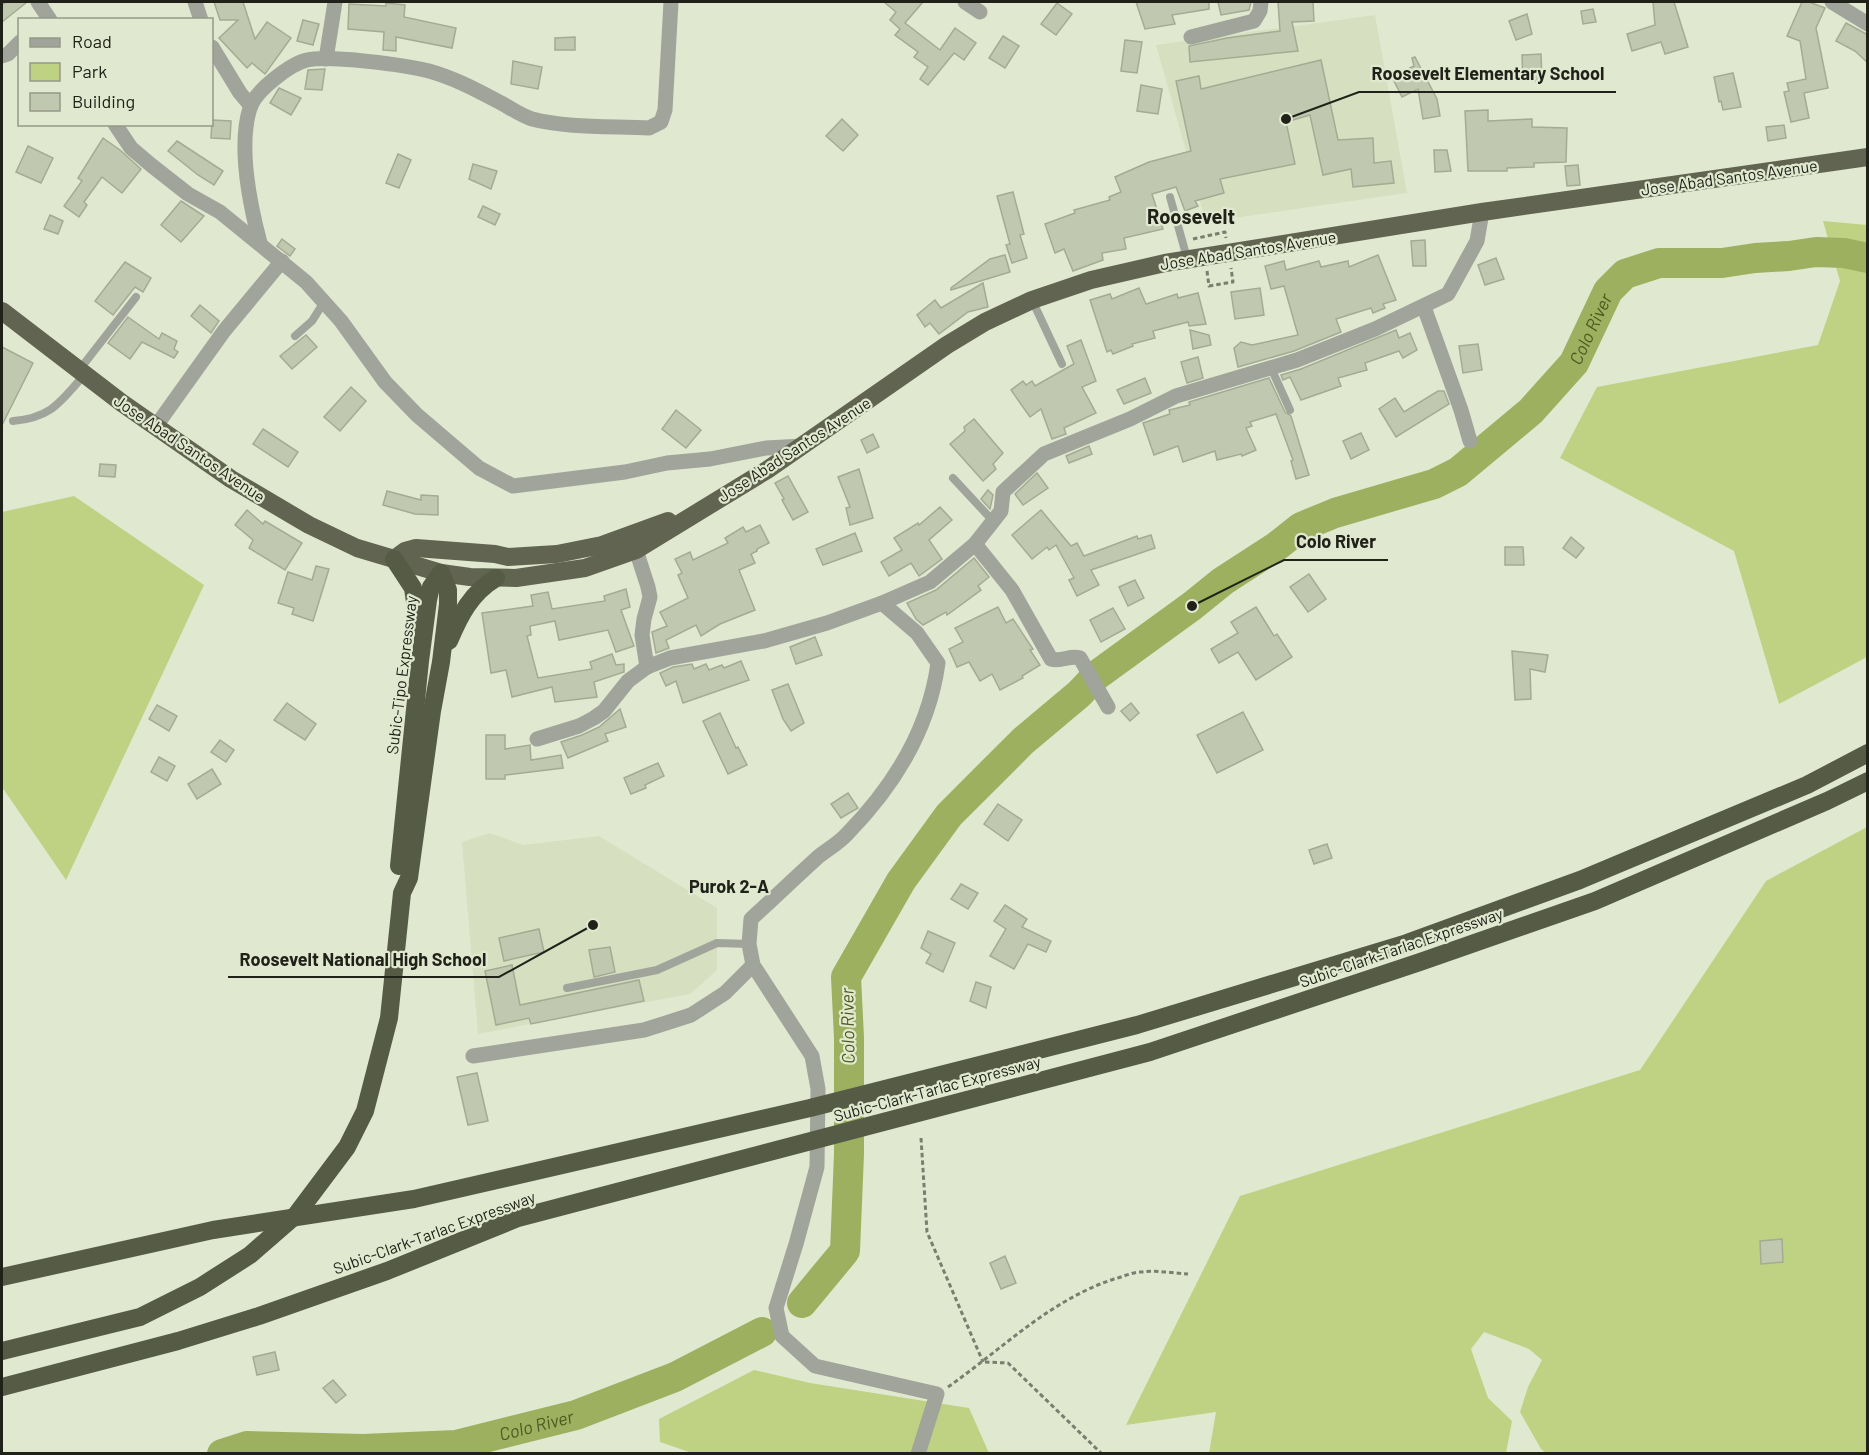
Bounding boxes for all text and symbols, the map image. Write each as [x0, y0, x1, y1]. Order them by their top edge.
legend [18, 18, 213, 126]
text: Road [72, 30, 112, 52]
callout: Roosevelt Elementary School [1359, 56, 1616, 92]
text: Park [72, 60, 107, 82]
text: Roosevelt Elementary School [1372, 62, 1604, 84]
text: Building [72, 90, 135, 112]
street label: Jose Abad Santos Avenue [1639, 155, 1819, 199]
district label: Roosevelt [1147, 204, 1235, 228]
street label: Jose Abad Santos Avenue [1159, 227, 1337, 273]
water label: Colo River [1564, 289, 1617, 368]
street label: Jose Abad Santos Avenue [111, 390, 269, 506]
street label: Jose Abad Santos Avenue [714, 393, 874, 505]
callout: Colo River [1284, 524, 1388, 560]
text: Colo River [1296, 530, 1376, 552]
street label: Subic-Tipo Expressway [382, 594, 420, 755]
district label: Purok 2-A [689, 875, 769, 897]
street label: Subic-Clark-Tarlac Expressway [1297, 903, 1506, 991]
callout: Roosevelt National High School [228, 941, 499, 977]
text: Roosevelt National High School [240, 948, 486, 970]
water label: Colo River [835, 987, 859, 1064]
street label: Subic-Clark-Tarlac Expressway [831, 1051, 1043, 1125]
street label: Subic-Clark-Tarlac Expressway [330, 1186, 538, 1277]
water label: Colo River [497, 1405, 576, 1445]

